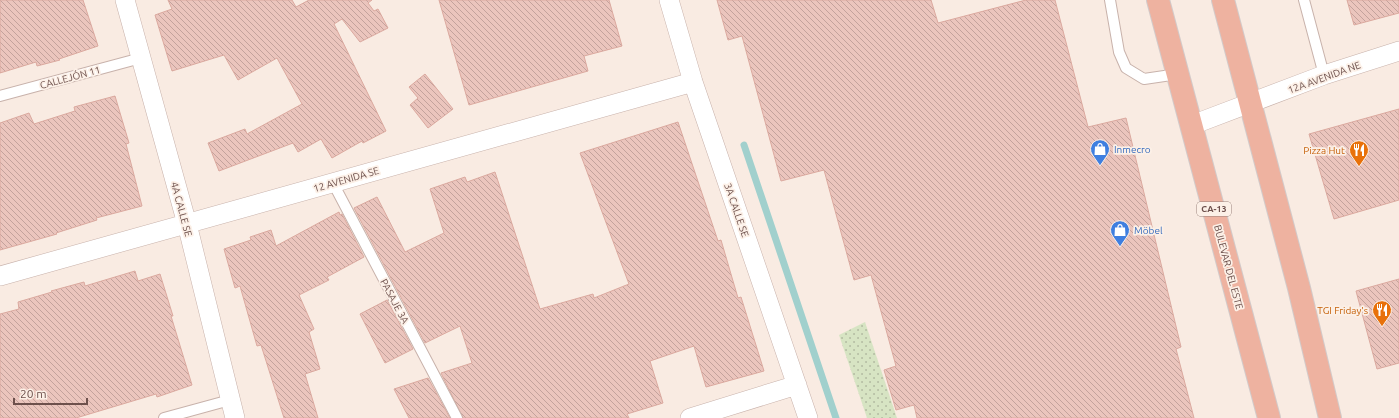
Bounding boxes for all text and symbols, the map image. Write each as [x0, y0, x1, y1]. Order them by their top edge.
street label: 12A AVENIDA NE [1286, 59, 1362, 96]
street label: CALLEJÓN 11 [38, 63, 102, 91]
shop icon: Inmecro [1089, 138, 1111, 166]
restaurant icon: Pizza Hut [1348, 139, 1370, 167]
place label: Inmecro [1114, 144, 1151, 155]
place label: Pizza Hut [1303, 145, 1345, 156]
street label: 12 AVENIDA SE [312, 165, 381, 194]
street label: 4A CALLE SE [169, 181, 194, 238]
street label: 3A CALLE SE [722, 182, 751, 239]
road number: CA-13 [1197, 202, 1231, 216]
shop icon: Möbel [1109, 219, 1131, 247]
street label: BULEVAR DEL ESTE [1212, 224, 1245, 311]
place label: Möbel [1134, 225, 1163, 236]
street label: PASAJE 3A [378, 277, 411, 326]
restaurant icon: TGI Friday's [1371, 299, 1393, 327]
place label: TGI Friday's [1317, 305, 1368, 316]
scale bar [14, 380, 87, 406]
text: 20 m [20, 387, 47, 400]

